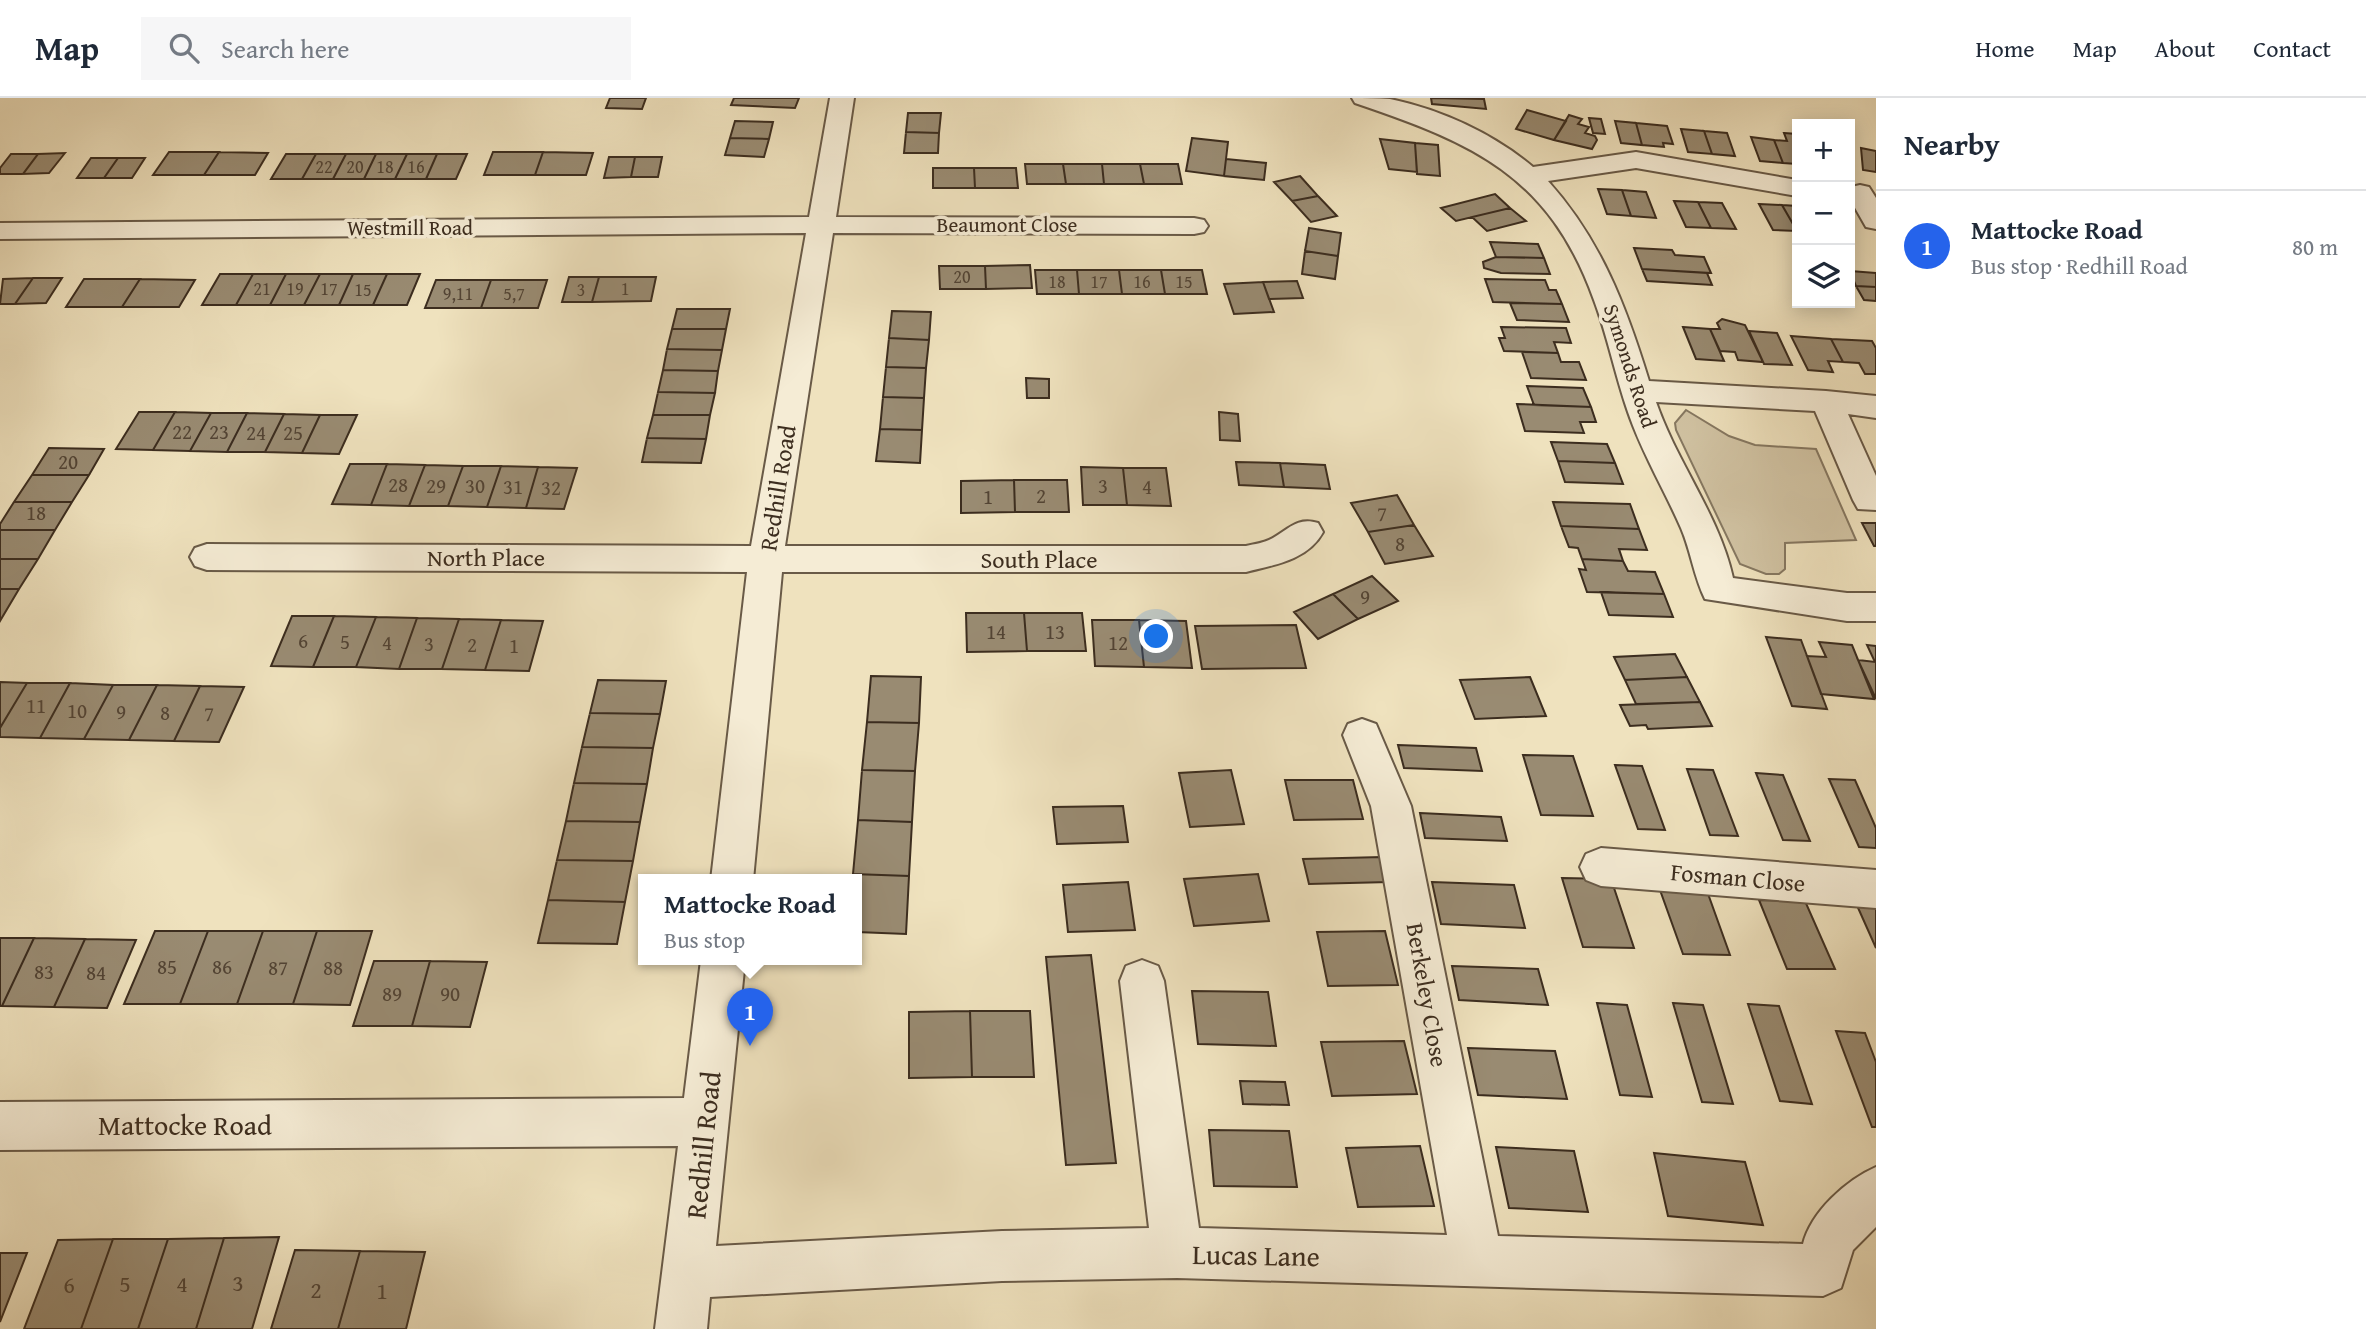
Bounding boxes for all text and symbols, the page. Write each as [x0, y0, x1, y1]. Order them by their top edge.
search box [141, 17, 631, 80]
text: Map [35, 24, 99, 72]
icon: search [165, 29, 203, 67]
text: Search here [221, 29, 349, 68]
text: Home [1976, 31, 2035, 66]
text: Map [2073, 31, 2117, 66]
text: About [2155, 31, 2215, 66]
text: Contact [2253, 31, 2331, 66]
map controls [1792, 119, 1855, 308]
button: + [1792, 119, 1855, 182]
text: Nearby [1904, 122, 2000, 166]
house number: 22 [315, 153, 333, 180]
house number: 20 [346, 153, 364, 180]
house number: 18 [376, 153, 394, 180]
house number: 16 [407, 153, 425, 180]
button: − [1792, 182, 1855, 245]
street label: Beaumont Close [937, 209, 1078, 240]
text: Mattocke Road [1971, 210, 2143, 249]
street label: Westmill Road [347, 212, 474, 243]
text: 1 [1921, 230, 1933, 263]
text: 80 m [2292, 230, 2338, 263]
button: layers [1792, 245, 1855, 308]
text: Bus stop · Redhill Road [1971, 249, 2188, 282]
house number: 20 [953, 263, 971, 290]
house number: 18 [1048, 268, 1066, 295]
house number: 17 [1090, 268, 1108, 295]
house number: 16 [1133, 268, 1151, 295]
house number: 15 [1175, 268, 1193, 295]
house number: 21 [253, 275, 271, 302]
house number: 19 [286, 275, 304, 302]
house number: 17 [320, 275, 338, 302]
house number: 1 [621, 275, 629, 302]
house number: 15 [354, 276, 372, 303]
house number: 3 [577, 276, 585, 303]
house number: 9,11 [443, 280, 473, 307]
house number: 5,7 [503, 280, 525, 307]
street label: Symonds Road [1596, 300, 1665, 432]
house number: 22 [172, 416, 192, 447]
house number: 23 [209, 416, 229, 447]
house number: 24 [246, 417, 266, 448]
house number: 25 [283, 417, 303, 448]
street label: Redhill Road [750, 422, 805, 553]
house number: 20 [58, 446, 78, 477]
house number: 28 [388, 469, 408, 500]
house number: 29 [426, 470, 446, 501]
house number: 30 [465, 470, 485, 501]
house number: 3 [1098, 470, 1108, 501]
house number: 31 [503, 471, 523, 502]
house number: 4 [1142, 471, 1152, 502]
house number: 32 [541, 472, 561, 503]
house number: 2 [1036, 480, 1046, 511]
house number: 1 [983, 481, 993, 512]
house number: 18 [26, 497, 46, 528]
house number: 7 [1377, 498, 1387, 529]
house number: 8 [1395, 528, 1405, 559]
street label: North Place [427, 540, 545, 575]
street label: South Place [980, 542, 1098, 577]
house number: 9 [1360, 581, 1370, 612]
house number: 14 [986, 616, 1006, 647]
house number: 13 [1045, 616, 1065, 647]
your location [1139, 619, 1173, 653]
house number: 6 [298, 625, 308, 656]
house number: 5 [340, 626, 350, 657]
house number: 4 [382, 627, 392, 658]
house number: 12 [1108, 627, 1128, 658]
house number: 3 [424, 628, 434, 659]
house number: 2 [467, 629, 477, 660]
house number: 1 [509, 630, 519, 661]
house number: 11 [26, 690, 46, 721]
house number: 10 [67, 695, 87, 726]
house number: 9 [116, 696, 126, 727]
house number: 8 [160, 697, 170, 728]
house number: 7 [204, 698, 214, 729]
street label: Fosman Close [1669, 854, 1807, 901]
popup [638, 874, 862, 965]
text: Mattocke Road [664, 884, 836, 923]
street label: Berkeley Close [1398, 920, 1457, 1070]
text: Bus stop [664, 923, 745, 956]
house number: 85 [157, 951, 177, 982]
house number: 86 [212, 951, 232, 982]
house number: 87 [268, 952, 288, 983]
house number: 88 [323, 952, 343, 983]
house number: 83 [34, 956, 54, 987]
house number: 84 [86, 957, 106, 988]
house number: 89 [382, 978, 402, 1009]
house number: 90 [440, 978, 460, 1009]
pin: 1 [727, 988, 773, 1046]
street label: Redhill Road [674, 1069, 731, 1221]
street label: Mattocke Road [98, 1104, 272, 1145]
street label: Lucas Lane [1192, 1233, 1320, 1276]
house number: 3 [232, 1265, 244, 1300]
house number: 5 [119, 1266, 131, 1301]
house number: 4 [176, 1266, 188, 1301]
house number: 6 [63, 1267, 75, 1302]
house number: 2 [310, 1272, 322, 1307]
house number: 1 [376, 1273, 388, 1308]

